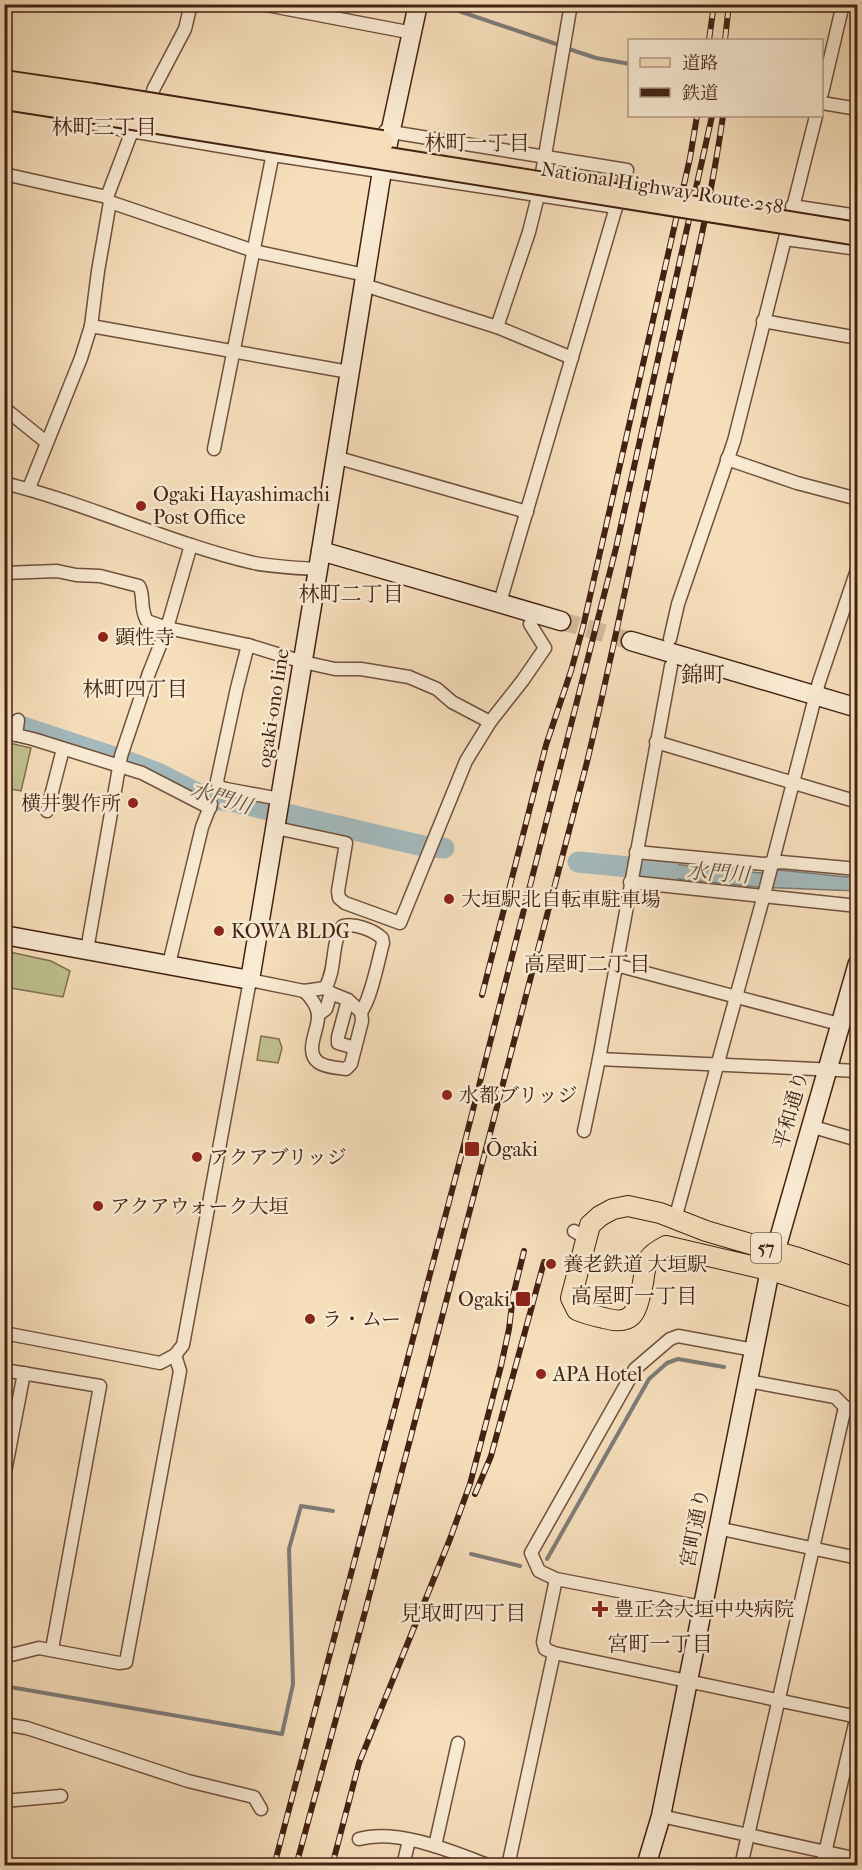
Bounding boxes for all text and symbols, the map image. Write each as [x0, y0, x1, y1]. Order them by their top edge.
legend [628, 39, 823, 117]
text: 道路 [682, 53, 718, 74]
text: 鉄道 [682, 83, 718, 104]
district label: 林町三丁目 [52, 115, 157, 139]
district label: 林町一丁目 [425, 131, 530, 155]
street label: National Highway Route 258 [539, 157, 785, 219]
place label: Ogaki Hayashimachi Post Office [153, 483, 330, 529]
marker: Ogaki Hayashimachi Post Office [134, 499, 148, 513]
district label: 林町二丁目 [299, 582, 404, 606]
place label: 顕性寺 [115, 626, 175, 649]
marker: 顕性寺 [96, 630, 110, 644]
street label: ogaki-ono line [252, 647, 294, 769]
district label: 錦町 [681, 662, 725, 688]
district label: 林町四丁目 [83, 677, 188, 701]
water label: 水門川 [187, 777, 257, 819]
place label: 横井製作所 [21, 792, 121, 815]
marker: 横井製作所 [126, 796, 140, 810]
water label: 水門川 [686, 859, 752, 887]
place label: 大垣駅北自転車駐車場 [461, 888, 661, 911]
marker: 大垣駅北自転車駐車場 [442, 892, 456, 906]
place label: KOWA BLDG [231, 920, 350, 943]
marker: KOWA BLDG [212, 924, 226, 938]
district label: 高屋町二丁目 [524, 952, 650, 976]
street label: 平和通り [769, 1068, 813, 1152]
place label: 水都ブリッジ [459, 1084, 577, 1107]
marker: 水都ブリッジ [440, 1088, 454, 1102]
place label: Ōgaki [486, 1138, 538, 1161]
marker: Ōgaki [463, 1140, 481, 1158]
place label: アクアブリッジ [209, 1146, 347, 1169]
marker: アクアブリッジ [190, 1150, 204, 1164]
place label: アクアウォーク大垣 [110, 1195, 289, 1218]
marker: アクアウォーク大垣 [91, 1199, 105, 1213]
road number: 57 [751, 1233, 781, 1263]
place label: 養老鉄道 大垣駅 [563, 1253, 707, 1276]
marker: 養老鉄道 大垣駅 [544, 1257, 558, 1271]
district label: 高屋町一丁目 [571, 1284, 697, 1308]
place label: Ogaki [458, 1288, 510, 1311]
marker: Ogaki [514, 1290, 532, 1308]
place label: ラ・ムー [322, 1308, 401, 1331]
marker: ラ・ムー [303, 1312, 317, 1326]
place label: APA Hotel [552, 1363, 643, 1386]
marker: APA Hotel [534, 1367, 548, 1381]
street label: 宮町通り [676, 1487, 714, 1569]
place label: 豊正会大垣中央病院 [614, 1598, 794, 1621]
marker: 豊正会大垣中央病院 [591, 1600, 609, 1618]
district label: 見取町四丁目 [400, 1601, 526, 1625]
district label: 宮町一丁目 [608, 1632, 713, 1656]

